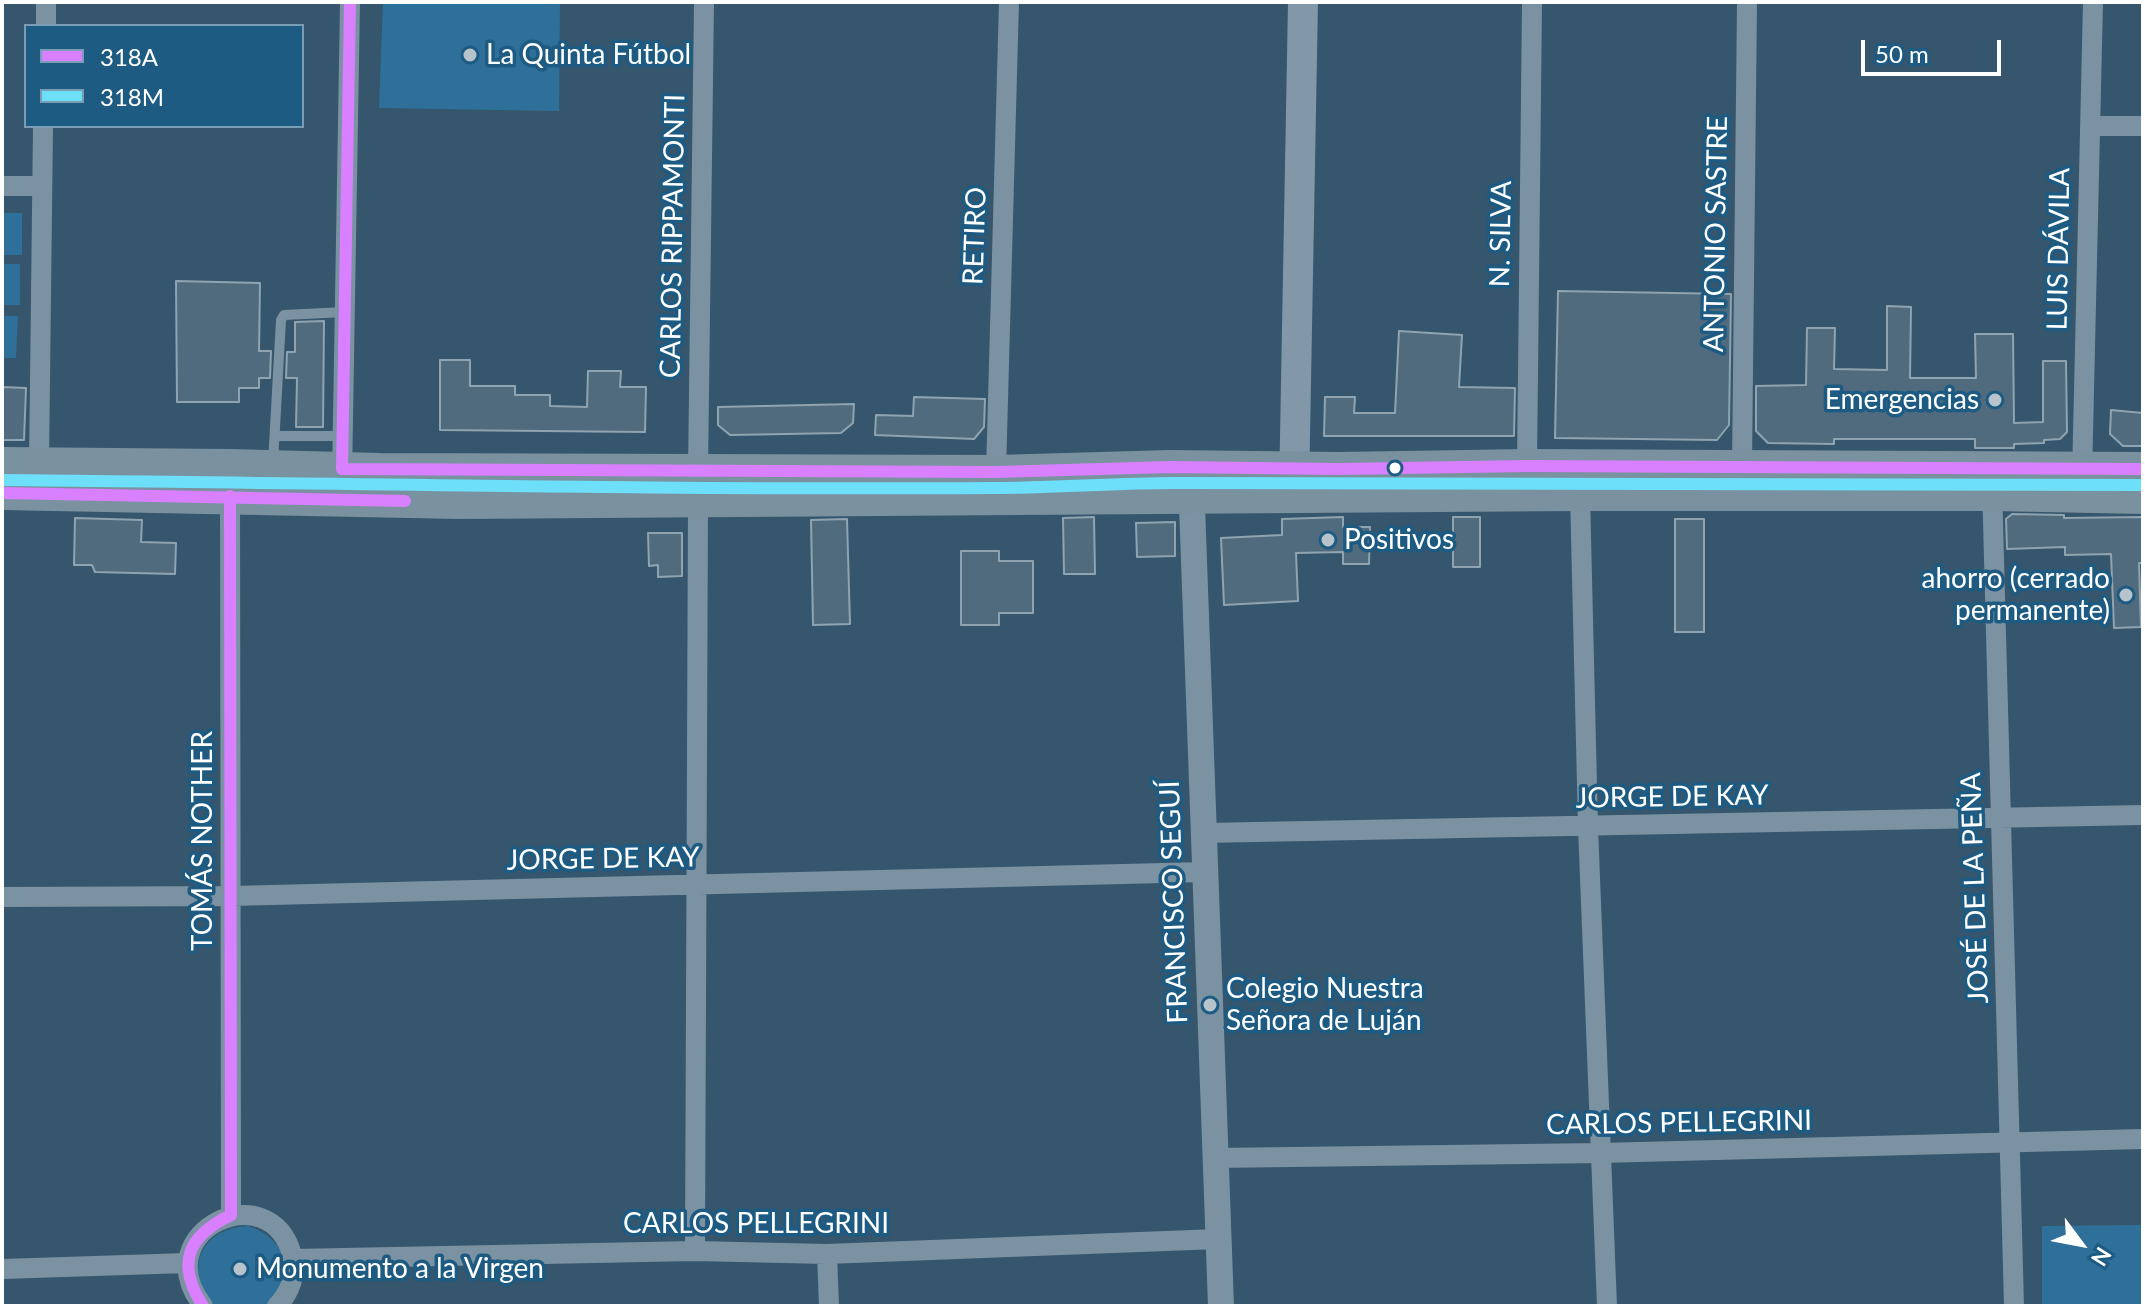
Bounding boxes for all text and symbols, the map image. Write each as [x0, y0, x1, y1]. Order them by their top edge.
legend [24, 24, 304, 128]
scale bar [1865, 24, 2005, 74]
place label: La Quinta Fútbol [486, 38, 691, 72]
text: 50 m [1875, 39, 1929, 68]
text: 318A [100, 42, 158, 71]
marker: La Quinta Fútbol [461, 46, 479, 64]
text: 318M [100, 82, 164, 111]
street label: CARLOS RIPPAMONTI [654, 94, 692, 378]
street label: ANTONIO SASTRE [1697, 116, 1735, 352]
street label: LUIS DÁVILA [2041, 167, 2077, 331]
street label: N. SILVA [1483, 180, 1519, 288]
street label: RETIRO [957, 187, 993, 285]
place label: Emergencias [1825, 383, 1979, 417]
marker: Emergencias [1986, 391, 2004, 409]
unlabelled marker [1387, 460, 1403, 476]
place label: Positivos [1344, 523, 1454, 557]
marker: Positivos [1319, 531, 1337, 549]
place label: ahorro (cerrado permanente) [1922, 562, 2110, 628]
marker: ahorro (cerrado permanente) [2117, 586, 2135, 604]
street label: TOMÁS NOTHER [186, 731, 220, 951]
street label: JOSÉ DE LA PEÑA [1954, 772, 1996, 1004]
street label: JORGE DE KAY [1575, 779, 1769, 815]
street label: FRANCISCO SEGUÍ [1153, 780, 1195, 1024]
street label: JORGE DE KAY [506, 841, 700, 877]
place label: Colegio Nuestra Señora de Luján [1226, 972, 1424, 1038]
marker: Colegio Nuestra Señora de Luján [1201, 996, 1219, 1014]
street label: CARLOS PELLEGRINI [1546, 1104, 1812, 1142]
north arrow [2041, 1204, 2121, 1284]
street label: CARLOS PELLEGRINI [623, 1207, 889, 1241]
text: N [2086, 1243, 2118, 1271]
place label: Monumento a la Virgen [256, 1252, 544, 1286]
marker: Monumento a la Virgen [231, 1260, 249, 1278]

